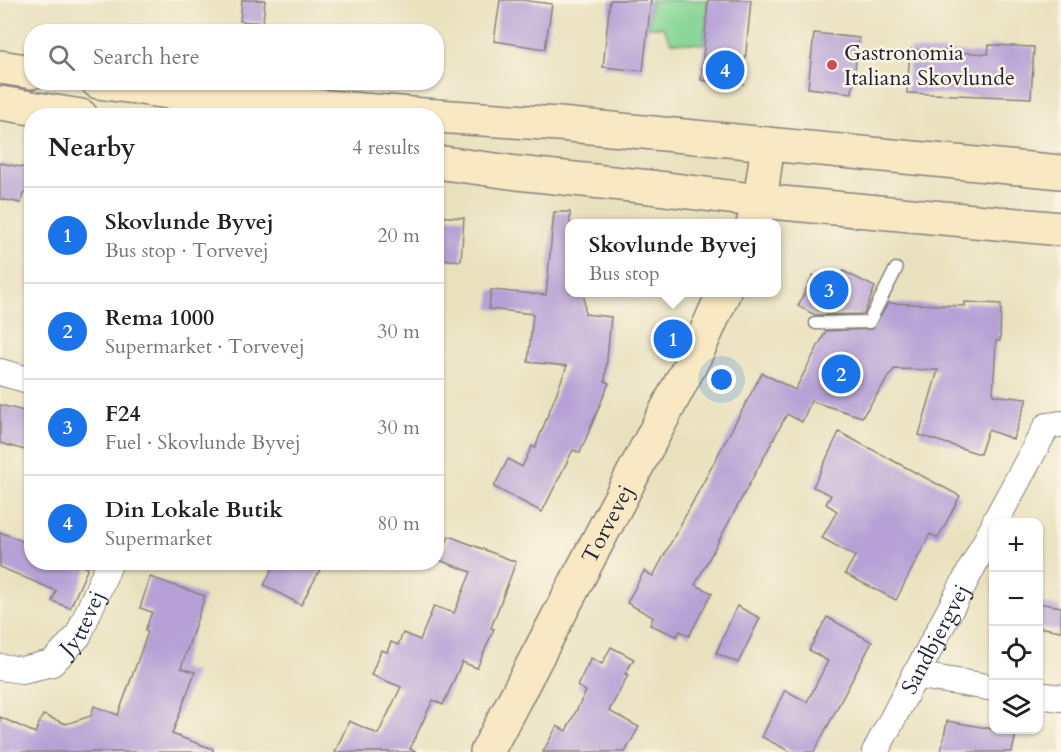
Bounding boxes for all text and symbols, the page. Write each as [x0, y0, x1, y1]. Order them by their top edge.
search box [24, 24, 444, 90]
place label: Gastronomia Italiana Skovlunde [844, 38, 1015, 93]
icon: search [45, 41, 78, 74]
text: Search here [93, 42, 200, 72]
pin: 4 [706, 48, 744, 92]
marker: Gastronomia Italiana Skovlunde [825, 58, 839, 72]
text: Nearby [48, 130, 136, 165]
text: 4 results [352, 134, 420, 161]
text: Skovlunde Byvej [105, 207, 274, 237]
popup [565, 219, 781, 297]
text: 1 [62, 222, 73, 249]
text: 20 m [377, 222, 420, 249]
text: Skovlunde Byvej [589, 230, 757, 260]
text: Bus stop · Torvevej [105, 237, 269, 264]
text: Bus stop [589, 260, 660, 287]
pin: 3 [810, 268, 848, 312]
text: Rema 1000 [105, 303, 214, 333]
pin: 1 [654, 316, 692, 362]
text: 2 [62, 318, 73, 345]
text: 30 m [377, 318, 420, 345]
text: Supermarket · Torvevej [105, 333, 305, 360]
pin: 2 [822, 352, 860, 397]
your location [707, 365, 736, 394]
text: F24 [105, 399, 141, 429]
text: 3 [62, 414, 73, 441]
text: 30 m [377, 414, 420, 441]
text: Fuel · Skovlunde Byvej [105, 429, 301, 456]
street label: Torvevej [575, 480, 641, 568]
text: Din Lokale Butik [105, 495, 283, 525]
text: 4 [62, 510, 73, 537]
text: 80 m [377, 510, 420, 537]
map controls [989, 518, 1043, 734]
button: + [989, 518, 1043, 572]
text: Supermarket [105, 525, 212, 552]
button: − [989, 572, 1043, 626]
street label: Sandbjergvej [894, 579, 977, 700]
street label: Jyttevej [51, 586, 112, 665]
button: locate [989, 626, 1043, 680]
button: layers [989, 680, 1043, 734]

